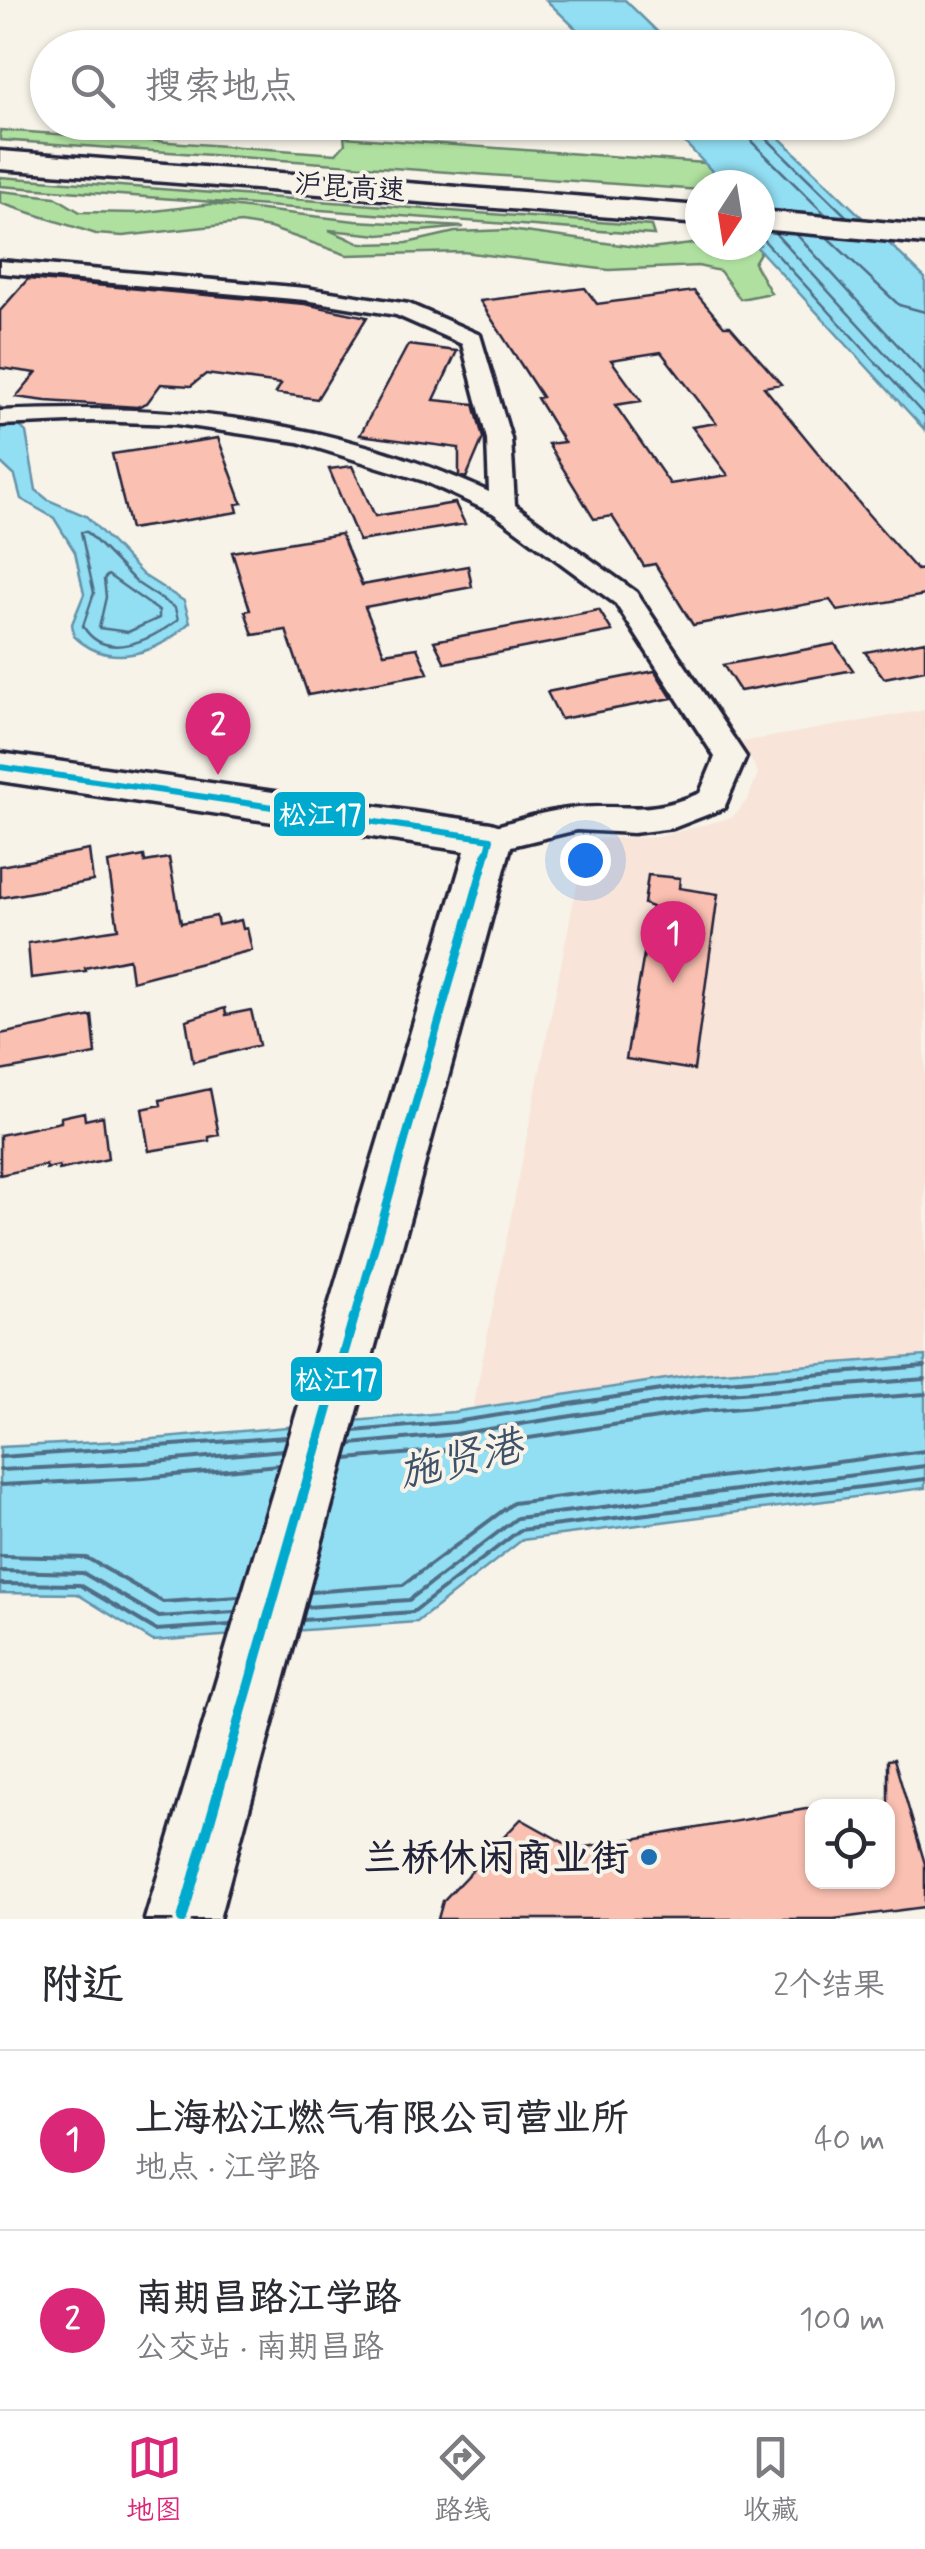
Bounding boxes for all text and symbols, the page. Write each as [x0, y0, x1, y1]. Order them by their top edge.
search box [30, 30, 895, 140]
icon: search [65, 58, 120, 113]
text: 搜索地点 [145, 63, 297, 112]
street label: 沪昆高速 [293, 166, 407, 211]
north arrow [685, 170, 775, 260]
pin: 2 [186, 692, 250, 775]
line badge: 松江17 [272, 790, 367, 838]
text: 松江17 [279, 798, 361, 835]
your location [560, 835, 611, 886]
pin: 1 [640, 900, 706, 983]
line badge: 松江17 [289, 1355, 384, 1403]
text: 松江17 [295, 1363, 377, 1400]
water label: 施贤港 [393, 1419, 533, 1503]
map controls [805, 1799, 895, 1889]
button: locate [805, 1799, 895, 1889]
place label: 兰桥休闲商业街 [363, 1835, 629, 1884]
marker: 兰桥休闲商业街 [638, 1846, 660, 1868]
text: 附近 [40, 1959, 124, 2014]
text: 2个结果 [773, 1965, 885, 2007]
text: 上海松江燃气有限公司营业所 [135, 2095, 629, 2144]
text: 1 [65, 2119, 80, 2161]
text: 40 m [814, 2119, 885, 2161]
text: 地点 · 江学路 [135, 2147, 320, 2189]
text: 南期昌路江学路 [135, 2275, 401, 2324]
text: 2 [65, 2299, 80, 2341]
text: 100 m [799, 2299, 885, 2341]
text: 公交站 · 南期昌路 [135, 2327, 384, 2369]
tab: 地图 [126, 2430, 182, 2530]
tab: 路线 [434, 2430, 491, 2530]
tab: 收藏 [743, 2430, 799, 2530]

